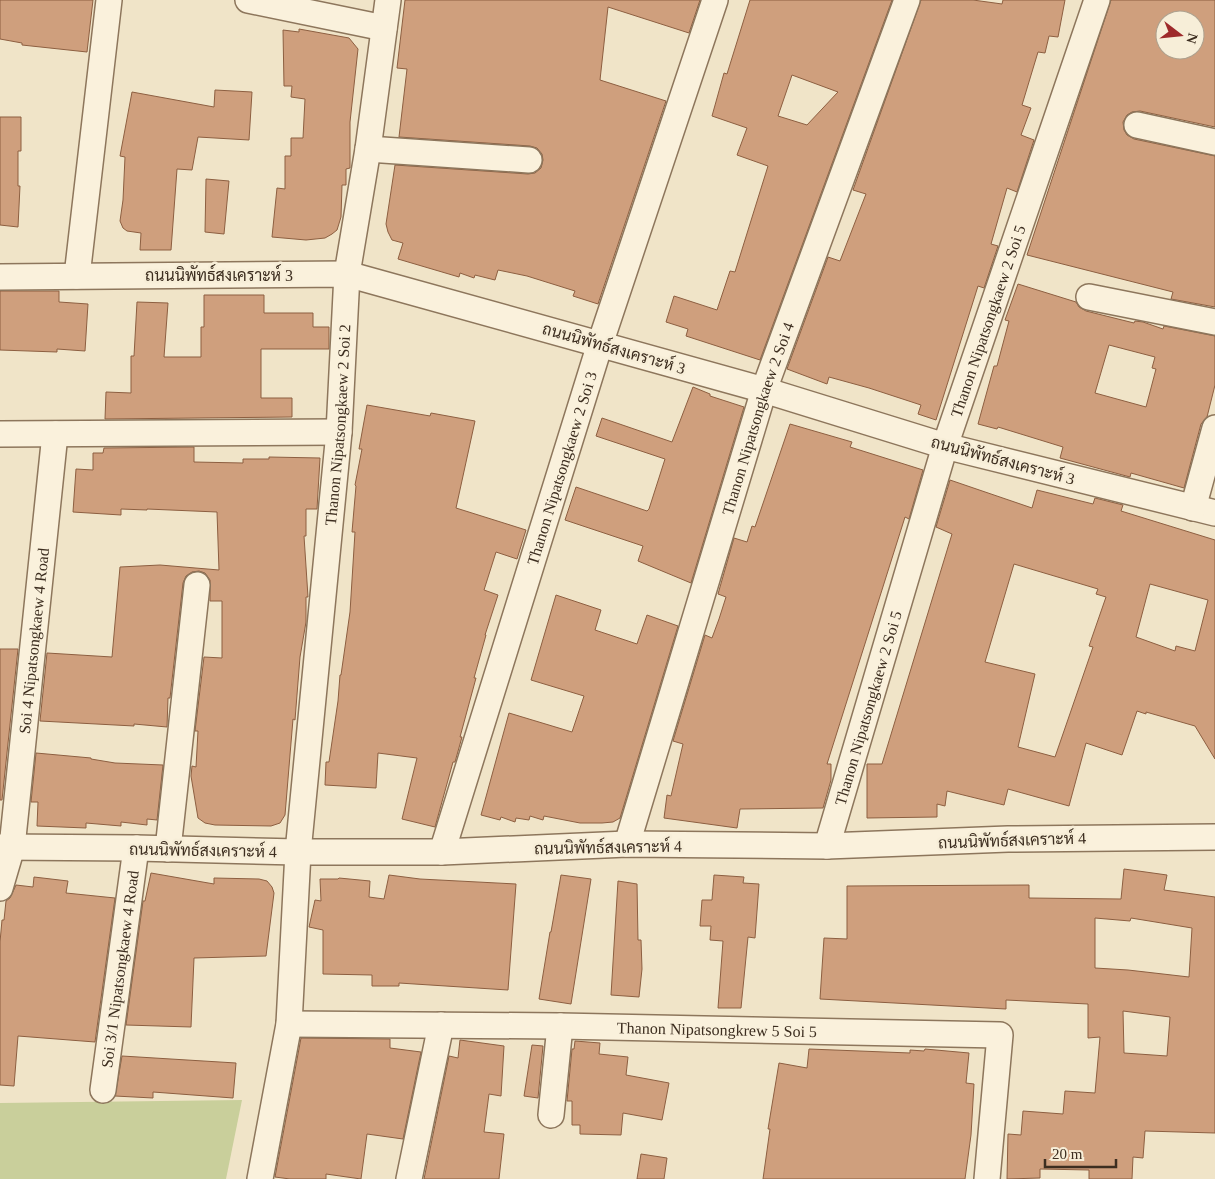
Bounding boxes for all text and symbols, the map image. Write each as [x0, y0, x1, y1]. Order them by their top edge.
north arrow [1155, 10, 1205, 60]
text: N [1183, 32, 1201, 45]
street label: Thanon Nipatsongkaew 2 Soi 5 [947, 223, 1029, 420]
street label: ถนนนิพัทธ์สงเคราะห์ 3 [145, 263, 293, 284]
street label: ถนนนิพัทธ์สงเคราะห์ 3 [540, 316, 688, 377]
street label: Thanon Nipatsongkaew 2 Soi 4 [719, 320, 797, 517]
street label: Thanon Nipatsongkaew 2 Soi 2 [322, 324, 353, 526]
street label: Thanon Nipatsongkaew 2 Soi 3 [524, 369, 600, 567]
street label: ถนนนิพัทธ์สงเคราะห์ 3 [929, 429, 1078, 488]
street label: Soi 4 Nipatsongkaew 4 Road [16, 547, 52, 735]
street label: Thanon Nipatsongkaew 2 Soi 5 [832, 609, 905, 807]
street label: ถนนนิพัทธ์สงเคราะห์ 4 [938, 825, 1086, 852]
street label: ถนนนิพัทธ์สงเคราะห์ 4 [534, 834, 682, 857]
street label: ถนนนิพัทธ์สงเคราะห์ 4 [129, 837, 277, 860]
street label: Soi 3/1 Nipatsongkaew 4 Road [98, 869, 142, 1069]
street label: Thanon Nipatsongkrew 5 Soi 5 [617, 1019, 817, 1040]
scale bar [1045, 1136, 1116, 1168]
text: 20 m [1052, 1146, 1083, 1162]

